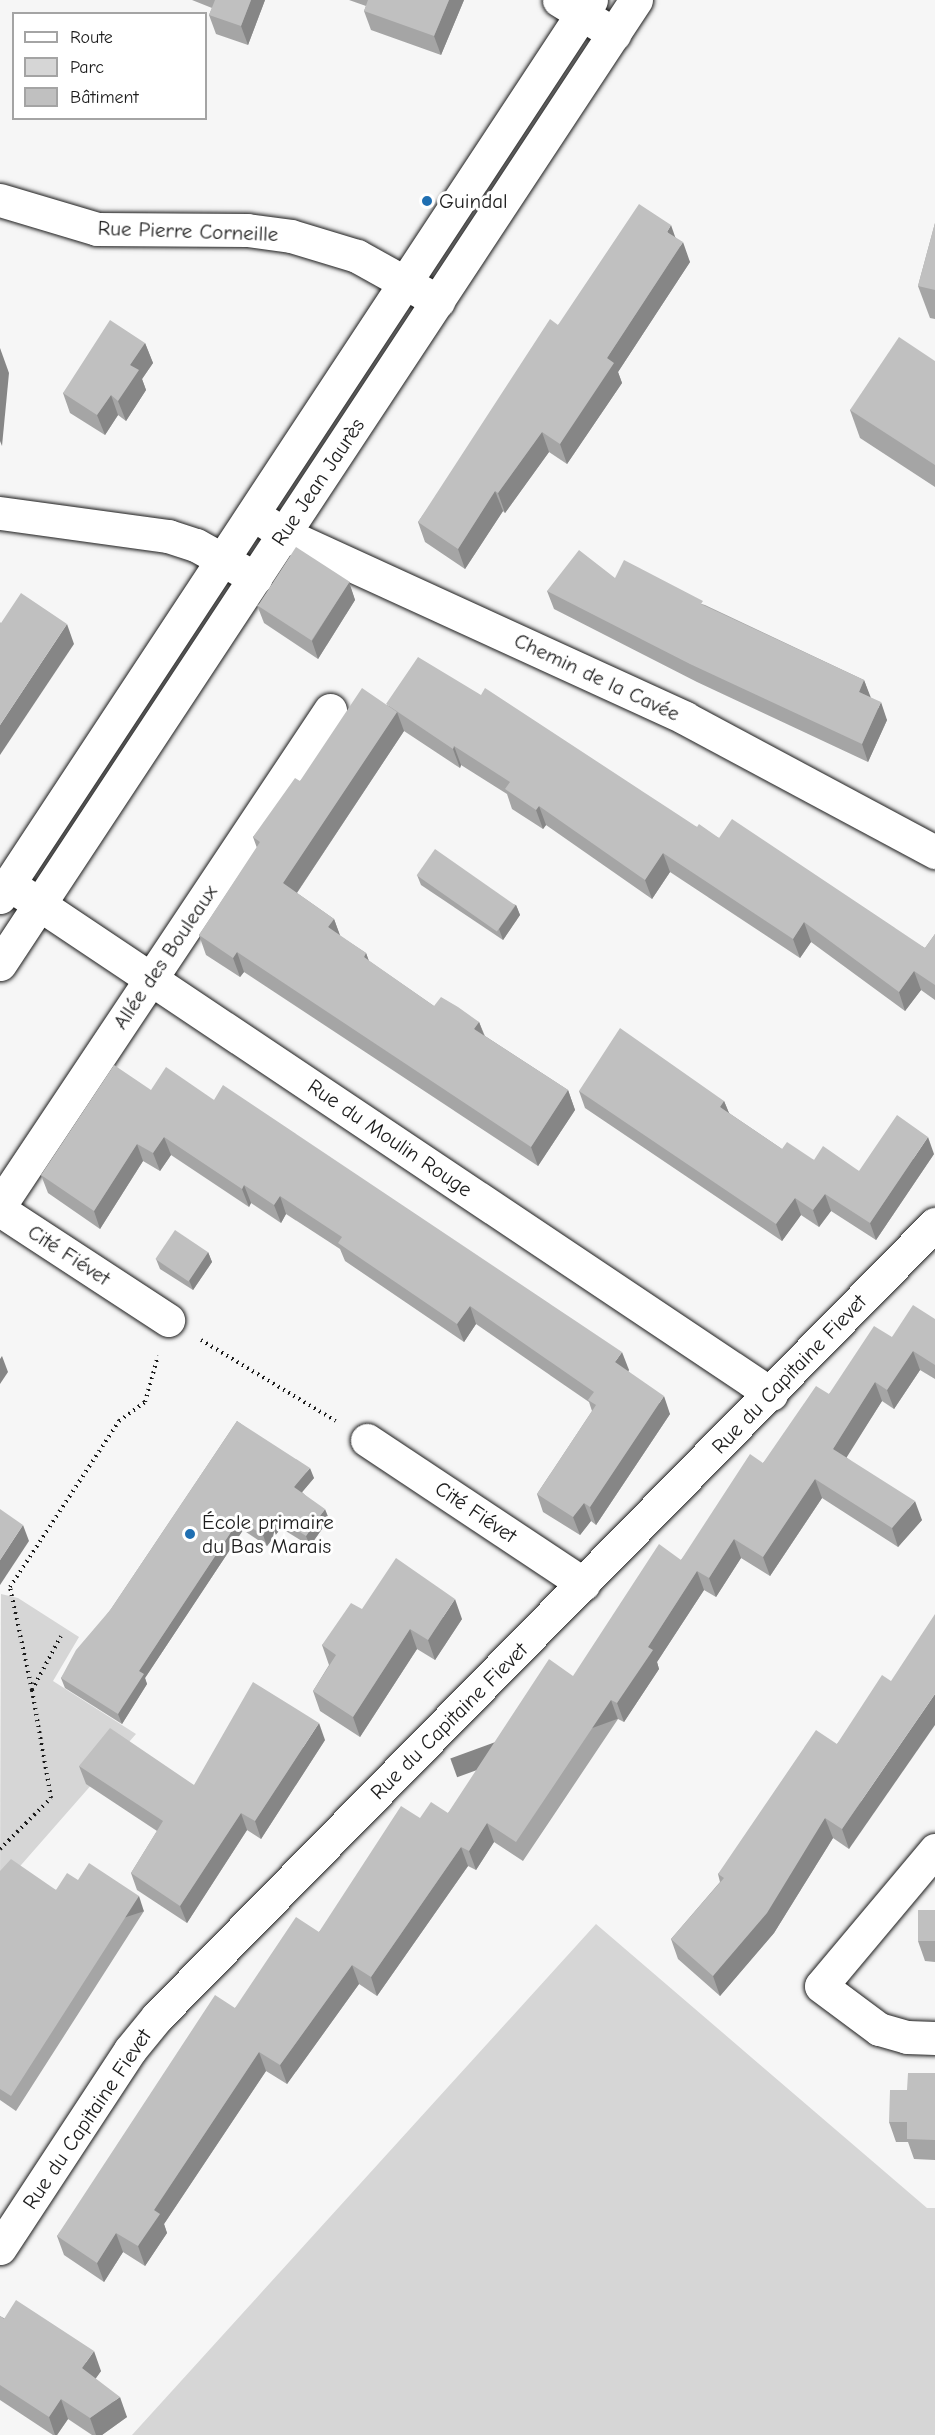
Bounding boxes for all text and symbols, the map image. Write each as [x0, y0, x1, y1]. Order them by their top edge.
legend [12, 12, 207, 120]
text: Route [70, 27, 113, 48]
text: Parc [70, 57, 104, 78]
text: Bâtiment [70, 87, 139, 108]
place label: Guindal [439, 188, 508, 214]
marker: Guindal [420, 194, 434, 208]
street label: Rue Pierre Corneille [97, 215, 279, 247]
street label: Rue Jean Jaurès [266, 413, 370, 551]
street label: Chemin de la Cavée [510, 628, 684, 726]
street label: Allée des Bouleaux [107, 880, 223, 1034]
street label: Rue du Moulin Rouge [303, 1074, 477, 1202]
street label: Cité Fiévet [23, 1219, 115, 1291]
street label: Rue du Capitaine Fievet [706, 1289, 872, 1459]
street label: Cité Fiévet [430, 1476, 522, 1548]
place label: École primaire du Bas Marais [202, 1509, 334, 1559]
marker: École primaire du Bas Marais [183, 1527, 197, 1541]
street label: Rue du Capitaine Fievet [365, 1637, 533, 1805]
street label: Rue du Capitaine Fievet [17, 2024, 157, 2214]

